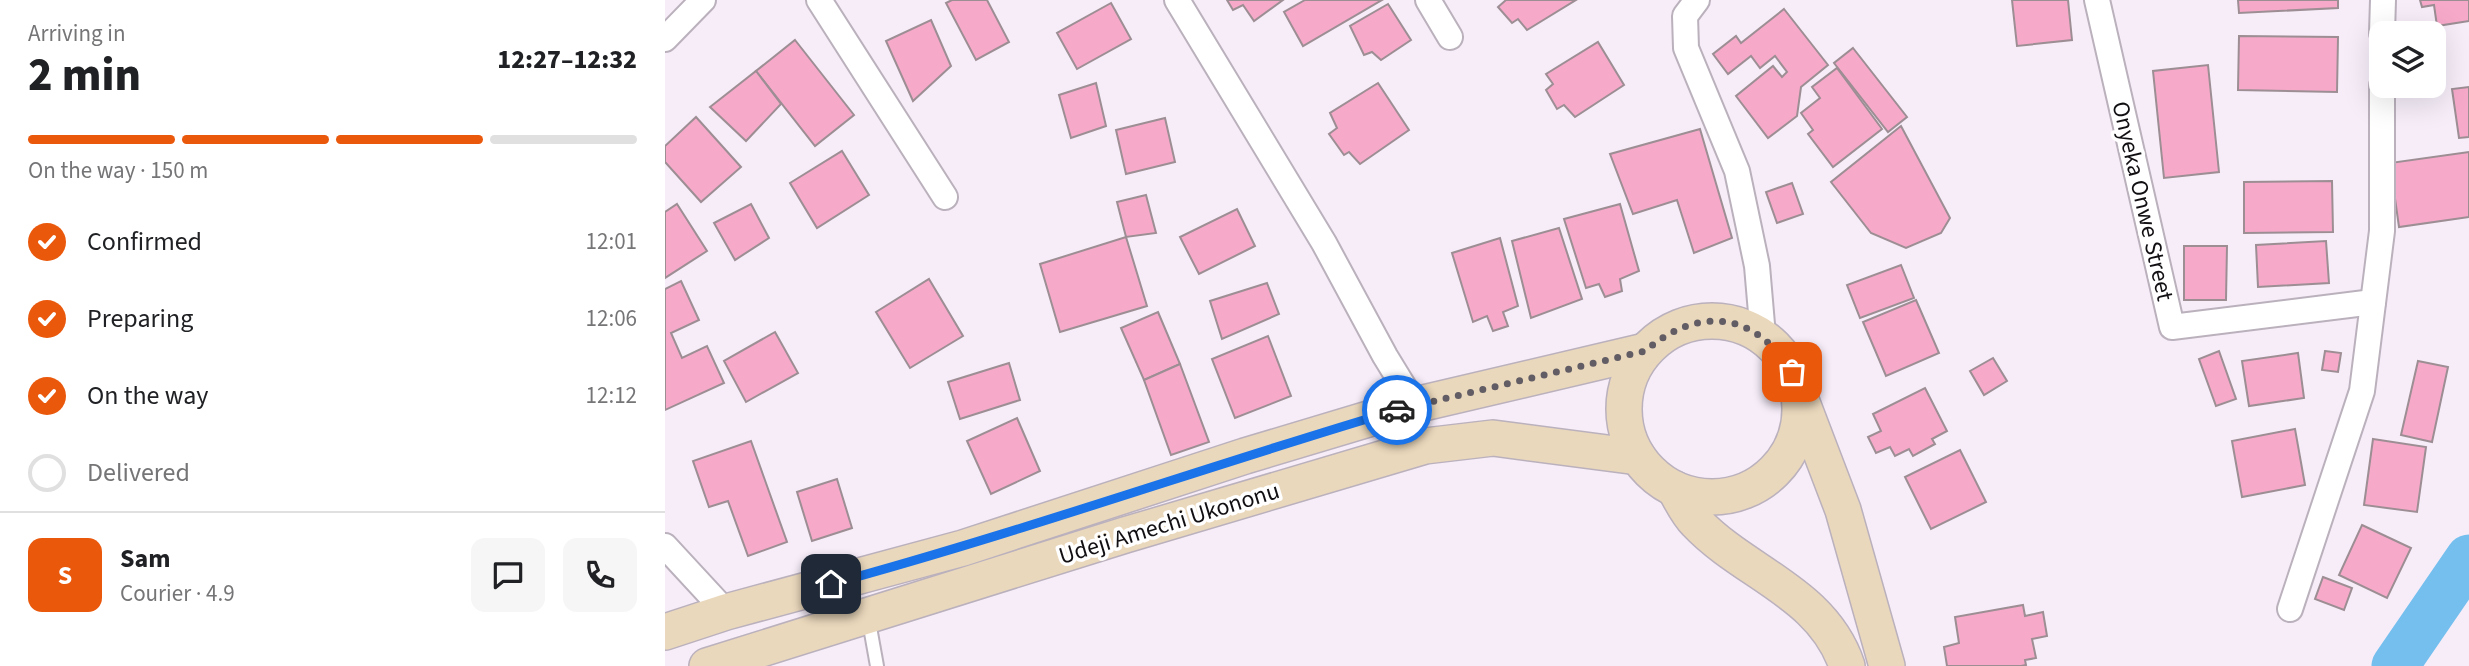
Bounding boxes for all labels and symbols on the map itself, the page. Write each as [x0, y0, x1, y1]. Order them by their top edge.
street label: Onyeka Onwe Street [2103, 98, 2182, 304]
pin [1762, 342, 1822, 402]
courier [1362, 375, 1432, 445]
street label: Udeji Amechi Ukononu [1054, 473, 1284, 574]
pin [801, 554, 861, 614]

